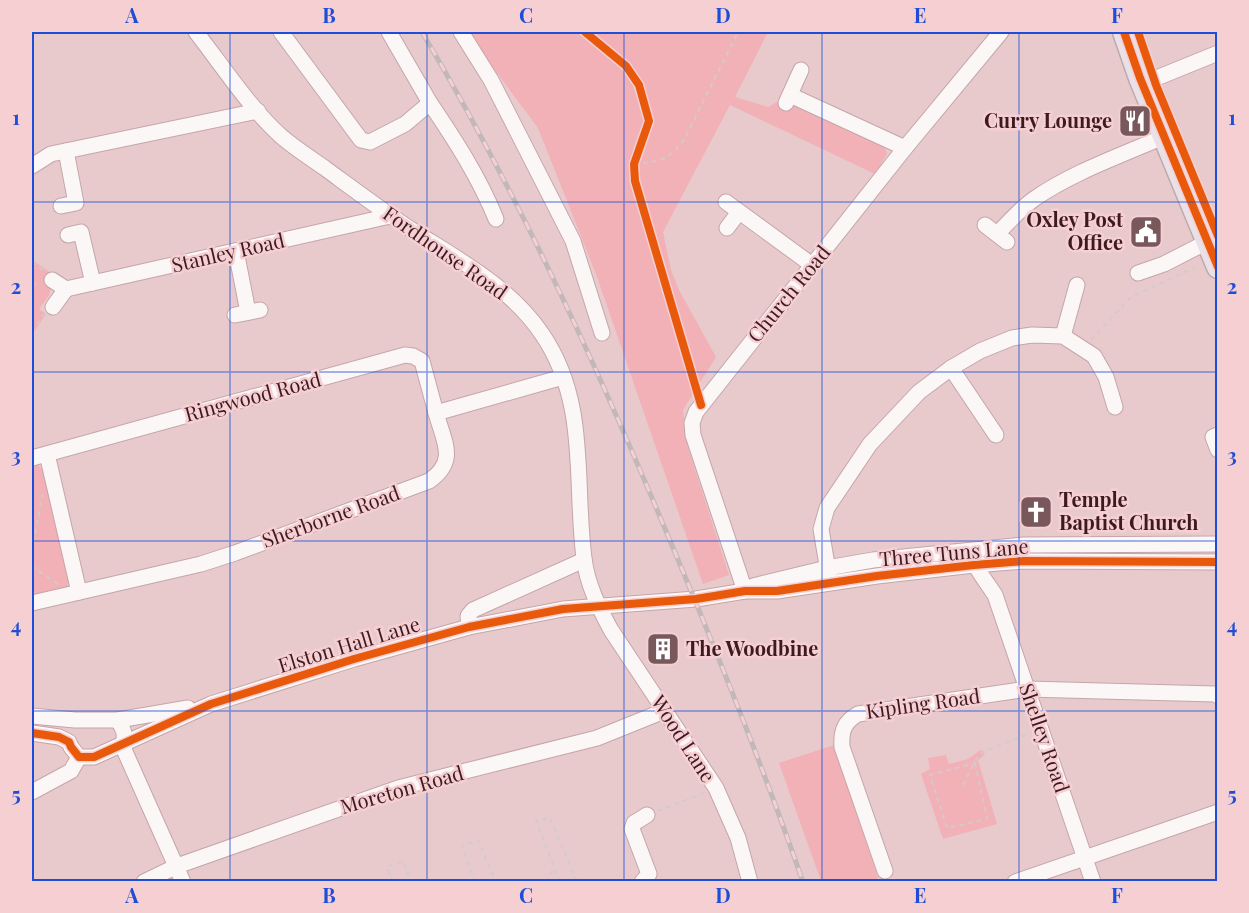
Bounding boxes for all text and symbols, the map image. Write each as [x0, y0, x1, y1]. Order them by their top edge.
text: A [124, 1, 139, 28]
text: B [322, 1, 336, 28]
text: C [519, 1, 533, 28]
text: D [715, 1, 731, 28]
text: E [914, 1, 926, 28]
text: F [1111, 1, 1123, 28]
text: 1 [12, 103, 20, 130]
restaurant icon: Curry Lounge [1117, 103, 1153, 139]
text: 1 [1228, 103, 1236, 130]
place label: Curry Lounge [984, 106, 1112, 133]
street label: Fordhouse Road [378, 199, 514, 305]
place label: Oxley Post Office [1026, 205, 1124, 255]
public building icon: Oxley Post Office [1128, 214, 1164, 250]
street label: Stanley Road [168, 225, 287, 278]
street label: Church Road [740, 239, 836, 347]
text: 2 [11, 272, 21, 299]
text: 2 [1227, 272, 1237, 299]
street label: Ringwood Road [181, 364, 324, 427]
text: 3 [11, 441, 21, 468]
text: 3 [1227, 441, 1237, 468]
street label: Sherborne Road [258, 478, 404, 553]
place label: Temple Baptist Church [1059, 485, 1198, 535]
church icon: Temple Baptist Church [1018, 494, 1054, 530]
street label: Three Tuns Lane [878, 532, 1030, 571]
street label: Elston Hall Lane [274, 609, 423, 678]
text: 4 [11, 611, 21, 638]
text: 4 [1227, 611, 1237, 638]
building icon: The Woodbine [645, 631, 681, 667]
place label: The Woodbine [686, 634, 818, 661]
street label: Shelley Road [1014, 679, 1077, 796]
street label: Kipling Road [864, 681, 982, 724]
street label: Wood Lane [645, 688, 723, 787]
street label: Moreton Road [337, 758, 467, 819]
text: 5 [11, 780, 21, 807]
text: 5 [1227, 780, 1237, 807]
text: A [124, 881, 139, 908]
text: B [322, 881, 336, 908]
text: C [519, 881, 533, 908]
text: D [715, 881, 731, 908]
text: E [914, 881, 926, 908]
text: F [1111, 881, 1123, 908]

